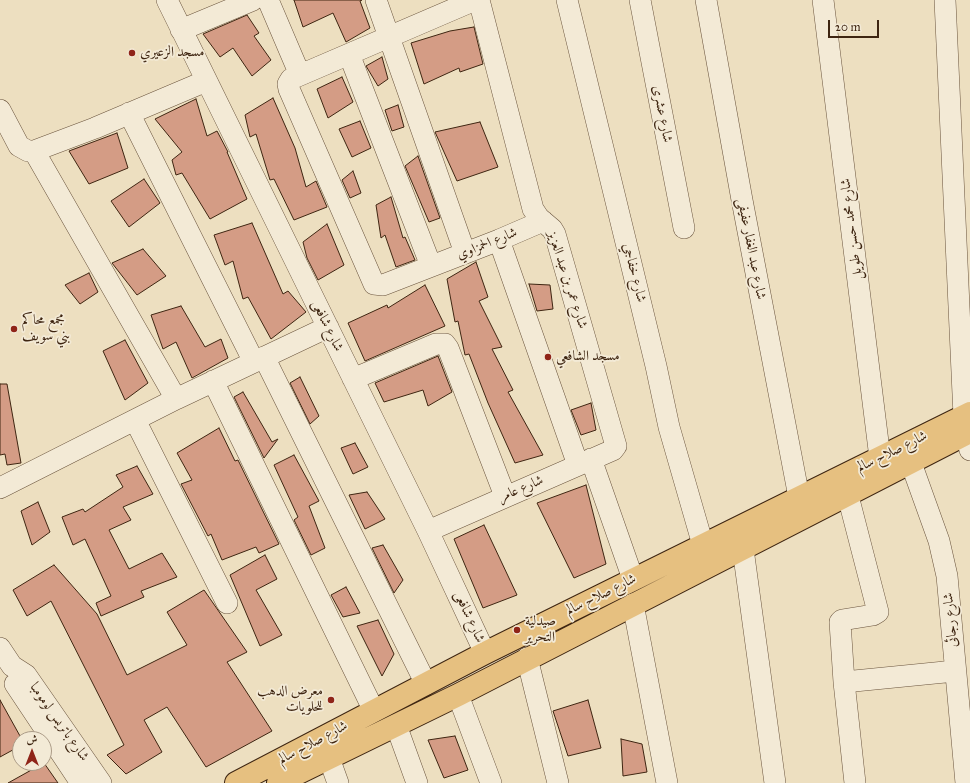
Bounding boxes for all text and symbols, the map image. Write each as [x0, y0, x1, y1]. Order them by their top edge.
scale bar [830, 12, 881, 38]
text: 20 m [835, 20, 861, 34]
place label: مسجد الزعيري [140, 45, 204, 61]
marker: مسجد الزعيري [127, 48, 137, 58]
street label: شارع عشرى [648, 84, 676, 144]
street label: شارع محمد حسن طويل [837, 177, 867, 281]
street label: شارع عبد الغفار عفيفى [733, 197, 769, 301]
street label: شارع الحمزاوي [454, 224, 520, 264]
street label: شارع عمر بن عبد العزيز [543, 229, 591, 331]
street label: شارع خفاجي [619, 242, 649, 304]
street label: شارع شافعى [307, 298, 347, 354]
place label: مجمع محاكم بني سويف [22, 313, 70, 346]
marker: مجمع محاكم بني سويف [9, 324, 19, 334]
place label: مسجد الشافعي [556, 349, 620, 365]
marker: مسجد الشافعي [543, 352, 553, 362]
street label: شارع صلاح سالم [854, 428, 930, 476]
street label: شارع عامر [496, 472, 546, 506]
street label: شارع صلاح سالم [563, 571, 639, 619]
street label: شارع شافعى [450, 589, 488, 645]
street label: شارع رجائى [940, 592, 962, 648]
place label: صيدلية التحرير [525, 614, 556, 646]
marker: صيدلية التحرير [512, 625, 522, 635]
street label: شارع باتريس لومومبا [26, 679, 92, 765]
place label: معرض الدهب للحلويات [257, 684, 323, 716]
marker: معرض الدهب للحلويات [326, 695, 336, 705]
street label: شارع صلاح سالم [275, 718, 351, 768]
north arrow [12, 731, 52, 771]

